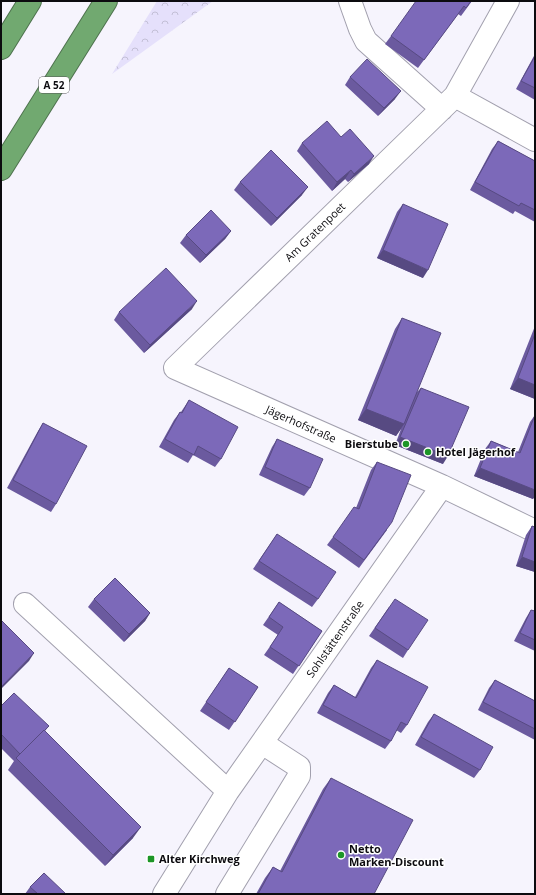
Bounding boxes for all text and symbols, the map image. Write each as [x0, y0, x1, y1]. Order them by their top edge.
road number: A 52 [39, 77, 69, 93]
street label: Am Gratenpoet [281, 199, 348, 264]
street label: Jägerhofstraße [263, 401, 339, 446]
place label: Bierstube [345, 436, 398, 451]
marker: Bierstube [401, 439, 411, 449]
place label: Hotel Jägerhof [436, 444, 516, 459]
marker: Hotel Jägerhof [423, 447, 433, 457]
street label: Sohlstättenstraße [302, 597, 367, 680]
place label: Netto Marken-Discount [349, 841, 444, 869]
marker: Netto Marken-Discount [336, 850, 346, 860]
place label: Alter Kirchweg [159, 851, 241, 866]
marker: Alter Kirchweg [146, 854, 156, 864]

